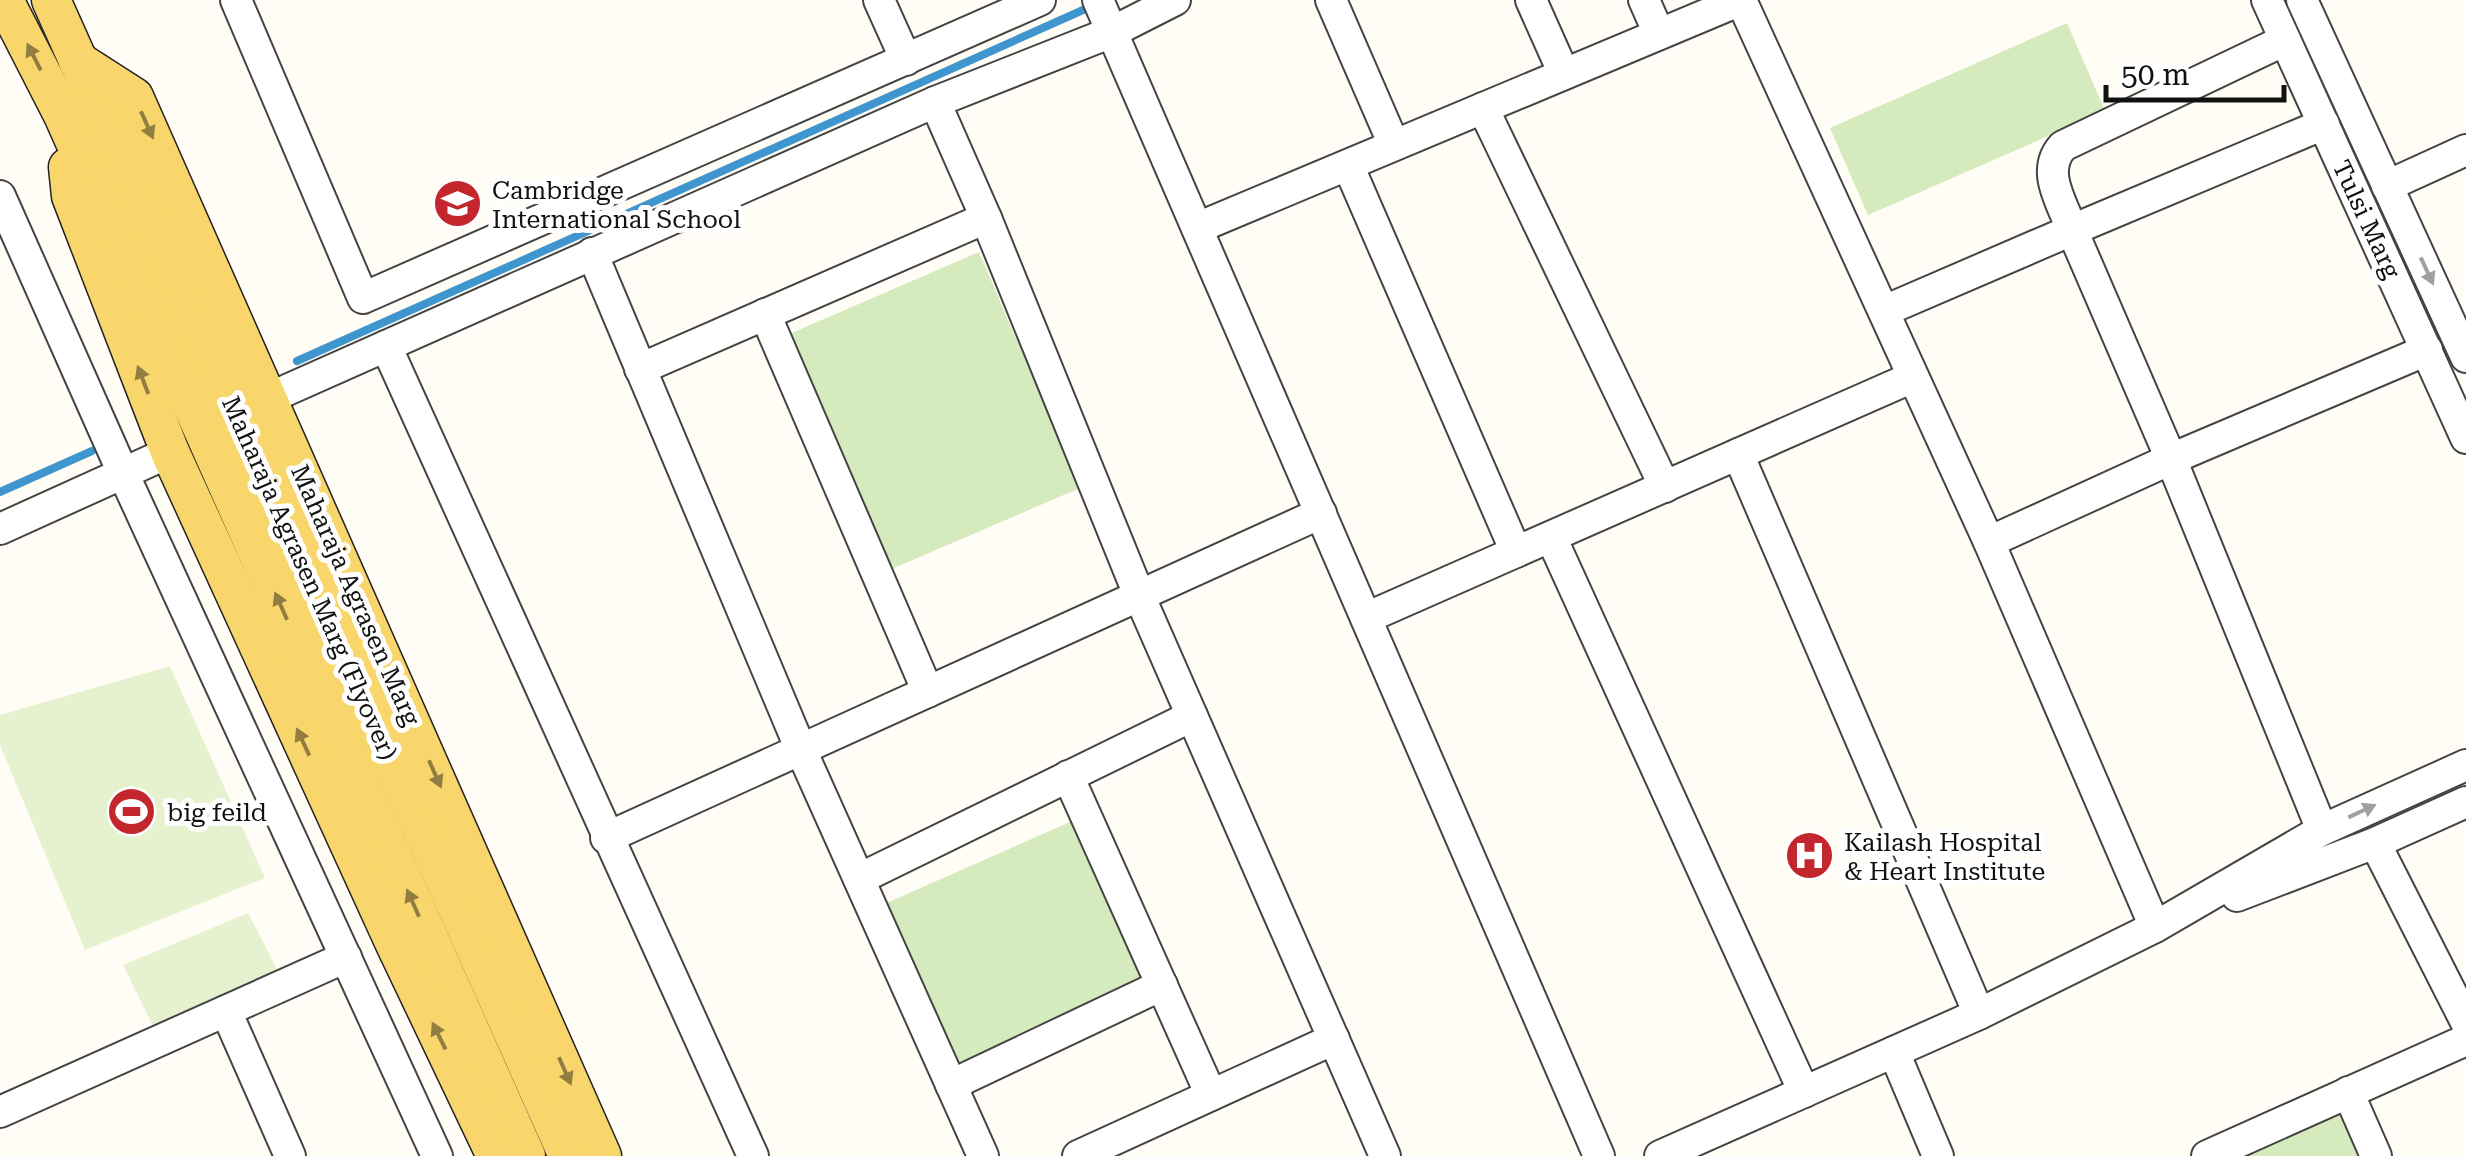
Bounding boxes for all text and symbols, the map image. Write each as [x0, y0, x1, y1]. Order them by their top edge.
scale bar [2106, 40, 2284, 102]
one-way arrow [26, 43, 43, 72]
text: 50 m [2121, 57, 2190, 92]
one-way arrow [138, 111, 155, 140]
street label: Tulsi Marg [2327, 155, 2407, 284]
place label: Cambridge International School [492, 176, 741, 234]
school or university icon: Cambridge International School [431, 178, 483, 230]
one-way arrow [2418, 257, 2435, 286]
one-way arrow [134, 365, 150, 395]
street label: Maharaja Agrasen Marg (Flyover) [216, 392, 404, 764]
street label: Maharaja Agrasen Marg [285, 460, 427, 730]
one-way arrow [273, 591, 289, 621]
one-way arrow [294, 727, 311, 756]
one-way arrow [426, 760, 443, 789]
sports icon: big feild [106, 786, 158, 838]
place label: big feild [167, 798, 267, 827]
one-way arrow [2347, 803, 2377, 819]
place label: Kailash Hospital & Heart Institute [1844, 828, 2045, 886]
hospital icon: Kailash Hospital & Heart Institute [1783, 830, 1835, 882]
one-way arrow [405, 888, 421, 918]
one-way arrow [431, 1022, 448, 1051]
one-way arrow [557, 1056, 573, 1086]

